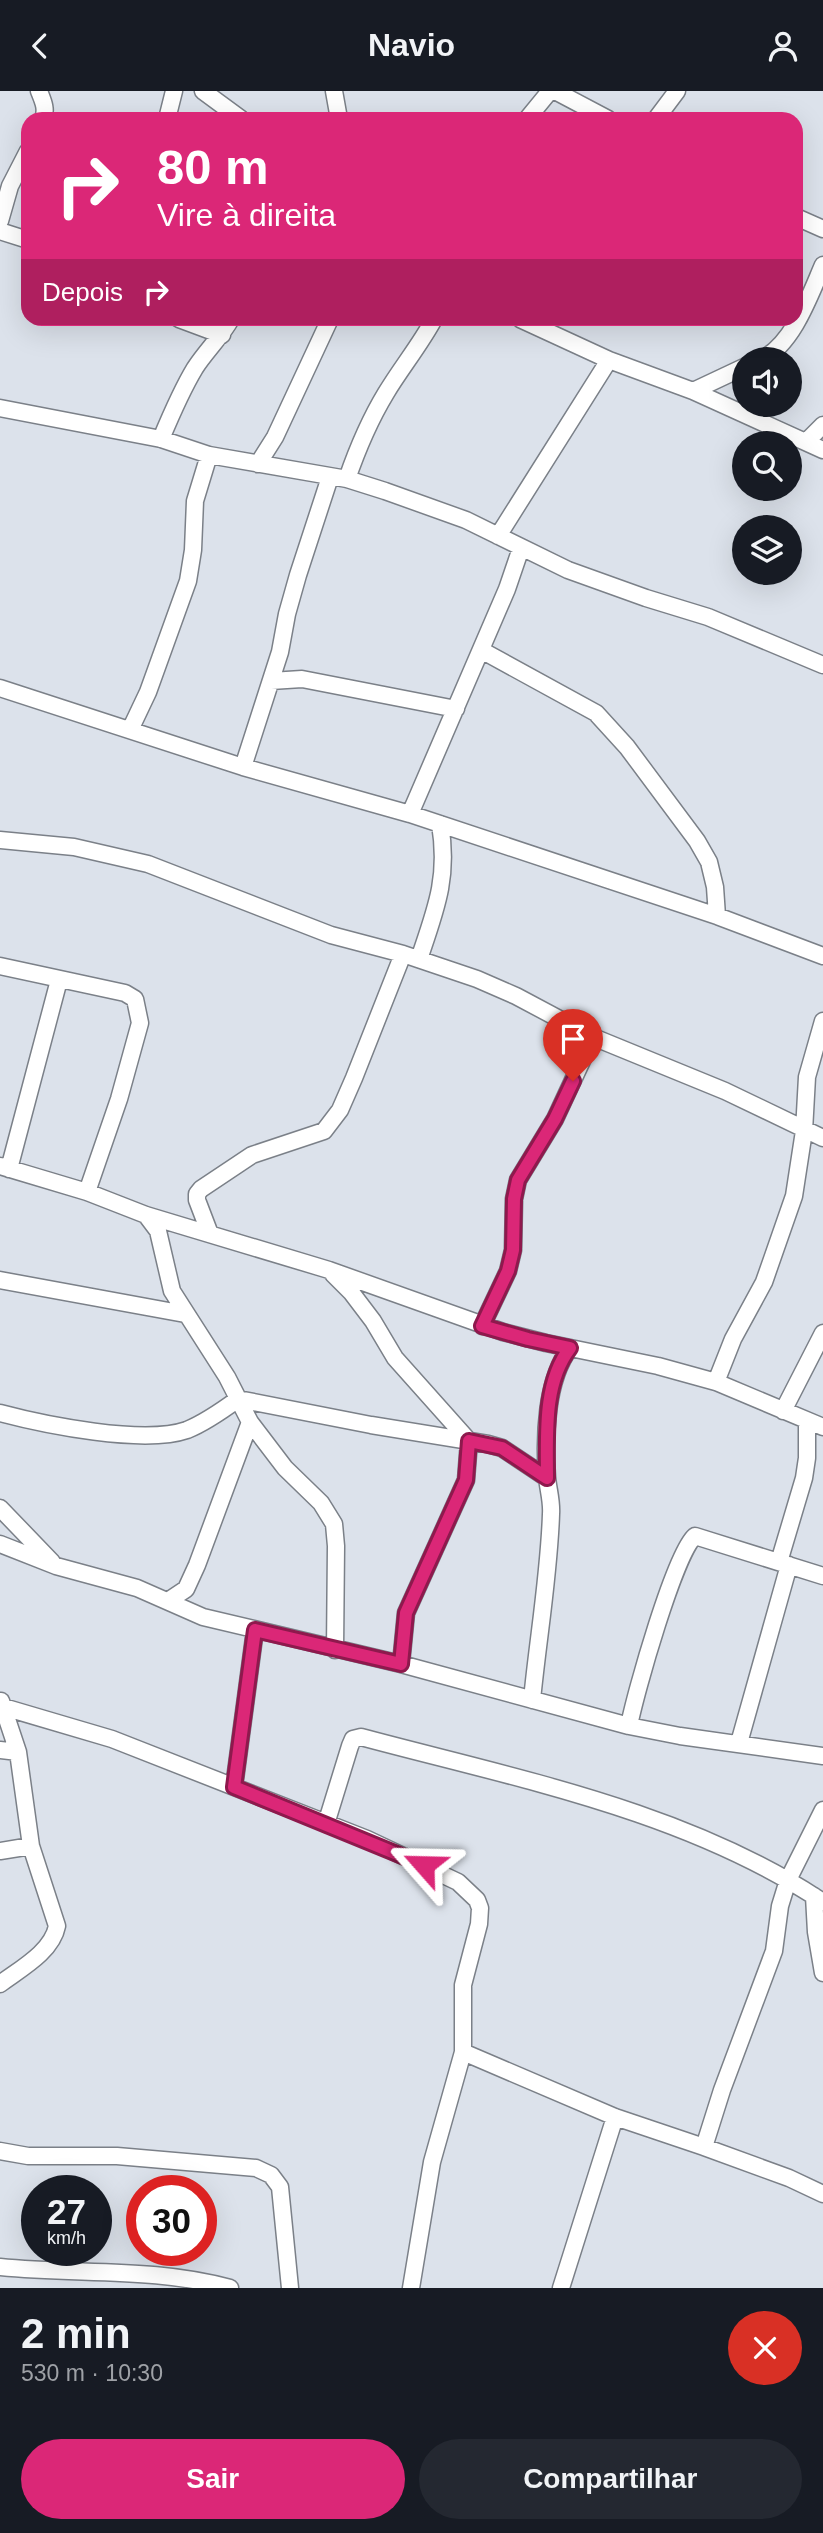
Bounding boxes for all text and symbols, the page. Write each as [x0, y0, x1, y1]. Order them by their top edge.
icon: back [21, 27, 59, 65]
text: Navio [368, 27, 455, 63]
icon: person [764, 27, 802, 65]
icon: right [42, 140, 133, 231]
text: 80 m [157, 140, 269, 194]
text: Vire à direita [157, 197, 336, 233]
icon: right [137, 273, 175, 311]
text: Depois [42, 277, 123, 307]
map controls [732, 347, 802, 585]
button: sound [732, 347, 802, 417]
button: search [732, 431, 802, 501]
button: layers [732, 515, 802, 585]
pin [543, 1009, 603, 1081]
icon: arrive [554, 1020, 592, 1058]
position arrow [387, 1828, 461, 1902]
speed limit sign: 30 [126, 2175, 217, 2266]
text: 27 [47, 2192, 86, 2231]
text: km/h [47, 2228, 86, 2248]
text: 2 min [21, 2310, 131, 2357]
button: close [728, 2311, 802, 2385]
text: 530 m · 10:30 [21, 2360, 163, 2386]
button: Sair [21, 2439, 405, 2519]
button: Compartilhar [419, 2439, 802, 2519]

